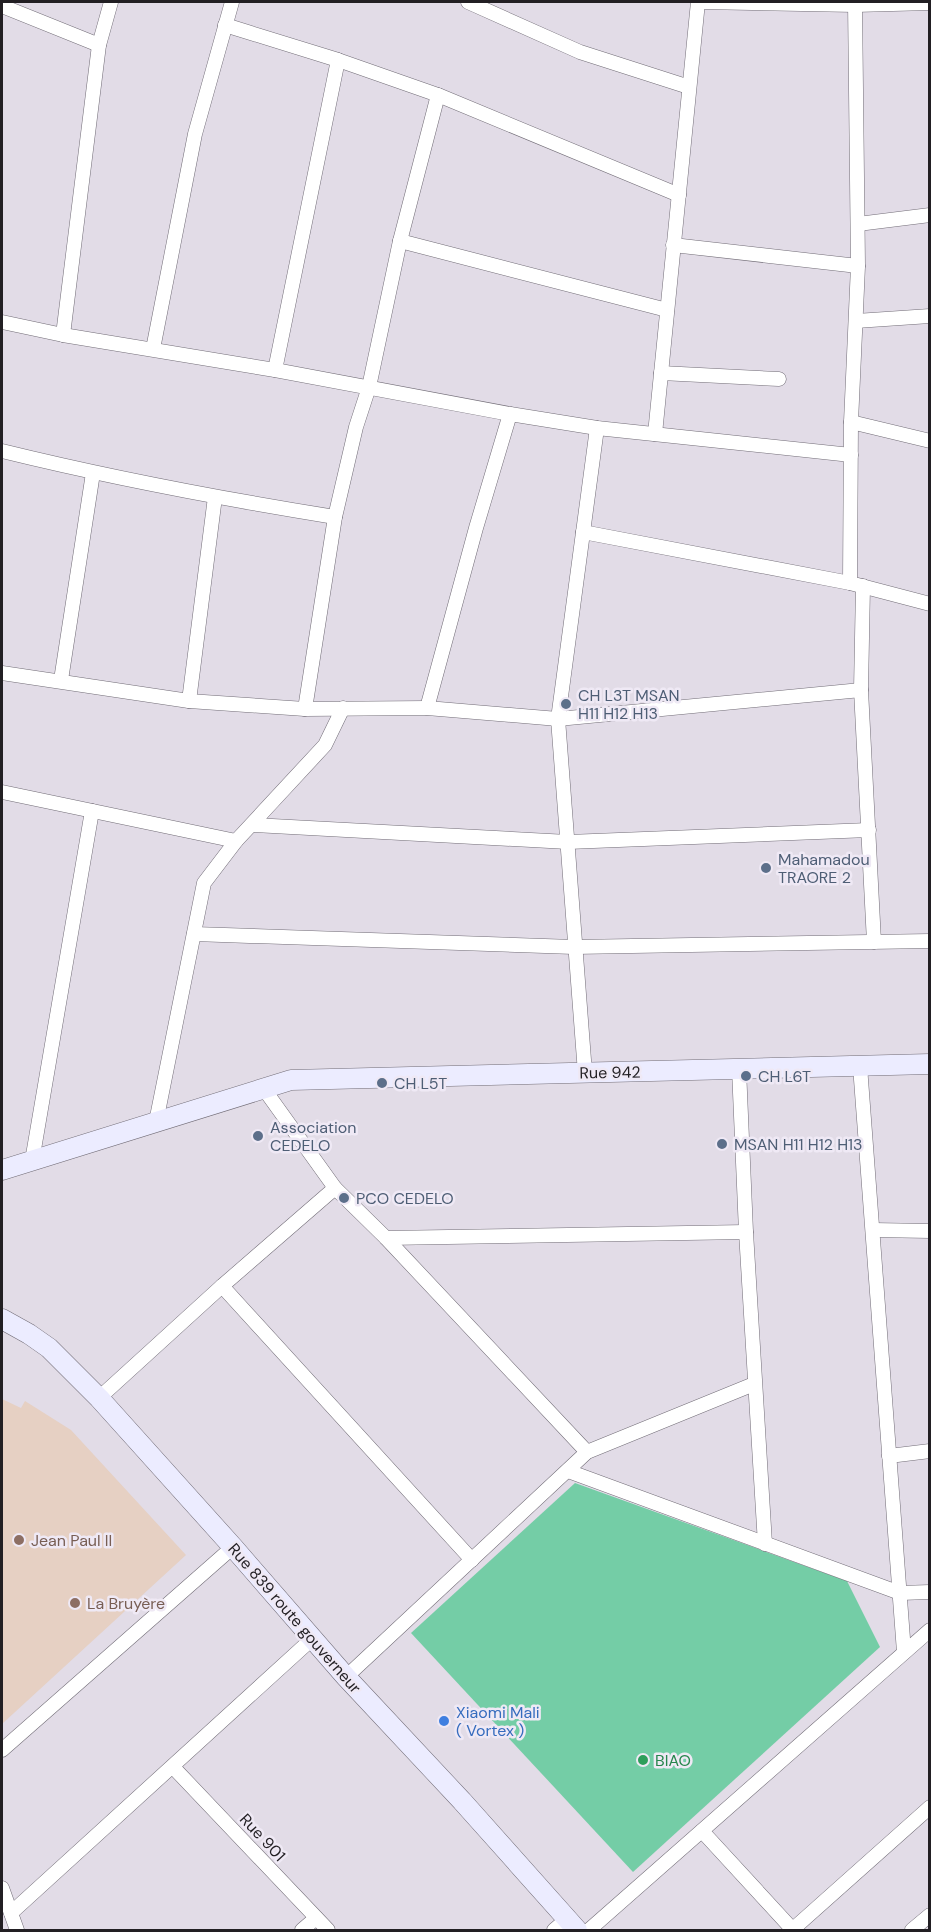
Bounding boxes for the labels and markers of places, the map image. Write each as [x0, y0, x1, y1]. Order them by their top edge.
place label: CH L3T MSAN H11 H12 H13 [578, 685, 680, 724]
marker: CH L3T MSAN H11 H12 H13 [559, 697, 573, 711]
place label: Mahamadou TRAORE 2 [778, 849, 870, 888]
marker: Mahamadou TRAORE 2 [759, 861, 773, 875]
place label: CH L6T [758, 1066, 811, 1087]
marker: CH L6T [739, 1069, 753, 1083]
place label: CH L5T [394, 1073, 447, 1094]
marker: CH L5T [375, 1076, 389, 1090]
place label: Association CEDELO [270, 1117, 356, 1156]
marker: Association CEDELO [251, 1129, 265, 1143]
place label: MSAN H11 H12 H13 [734, 1134, 863, 1155]
marker: MSAN H11 H12 H13 [715, 1137, 729, 1151]
place label: PCO CEDELO [356, 1188, 454, 1209]
marker: PCO CEDELO [337, 1191, 351, 1205]
place label: Jean Paul II [31, 1530, 112, 1551]
marker: Jean Paul II [12, 1533, 26, 1547]
place label: La Bruyère [87, 1593, 165, 1614]
marker: La Bruyère [68, 1596, 82, 1610]
place label: Xiaomi Mali ( Vortex ) [456, 1702, 540, 1741]
marker: Xiaomi Mali ( Vortex ) [437, 1714, 451, 1728]
place label: BIAO [655, 1750, 691, 1771]
marker: BIAO [636, 1753, 650, 1767]

